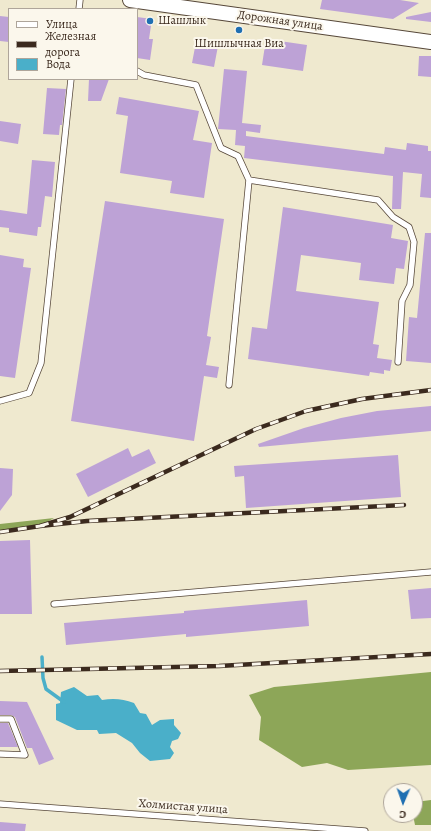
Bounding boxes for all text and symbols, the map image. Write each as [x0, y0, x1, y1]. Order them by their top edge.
legend [8, 8, 138, 80]
street label: Дорожная улица [236, 8, 324, 34]
place label: Шашлык [158, 14, 206, 28]
text: Улица [46, 16, 77, 32]
marker: Шашлык [145, 16, 155, 26]
marker: Шишлычная Виа [234, 25, 244, 35]
text: Железная дорога [45, 28, 96, 60]
place label: Шишлычная Виа [194, 37, 284, 51]
text: Вода [46, 56, 71, 72]
north arrow [383, 783, 423, 823]
street label: Холмистая улица [138, 797, 228, 817]
text: С [399, 807, 406, 822]

